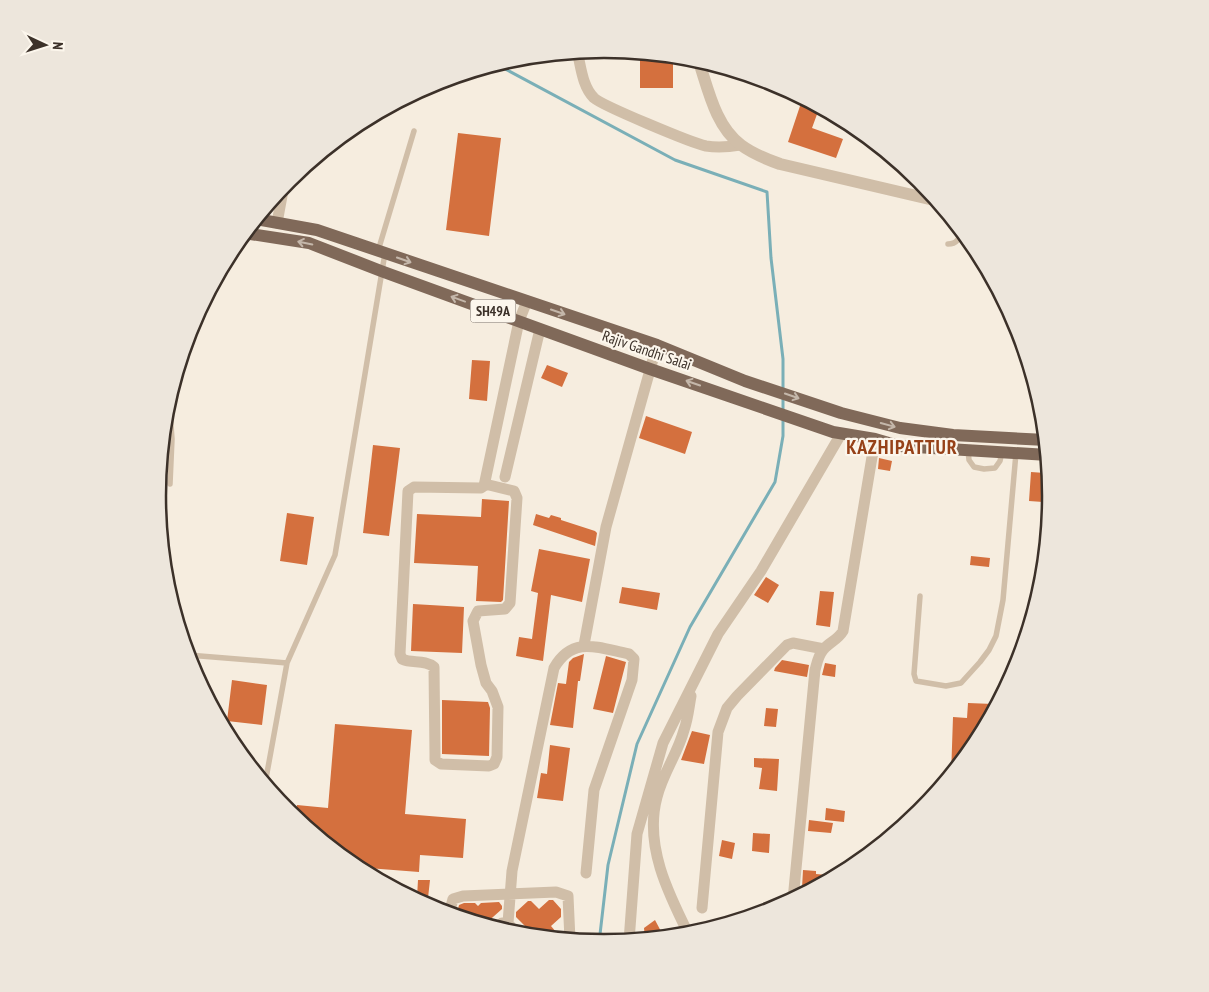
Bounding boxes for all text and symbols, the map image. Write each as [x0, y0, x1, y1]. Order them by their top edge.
north arrow [20, 20, 70, 70]
text: N [49, 42, 67, 50]
one-way arrow [298, 238, 314, 247]
one-way arrow [395, 256, 411, 265]
one-way arrow [451, 294, 466, 303]
road number: SH49A [470, 300, 516, 322]
one-way arrow [549, 307, 565, 317]
street label: Rajiv Gandhi Salai [600, 326, 694, 374]
one-way arrow [686, 378, 701, 387]
one-way arrow [783, 392, 799, 401]
one-way arrow [880, 421, 896, 430]
district label: KAZHIPATTUR [846, 434, 958, 460]

